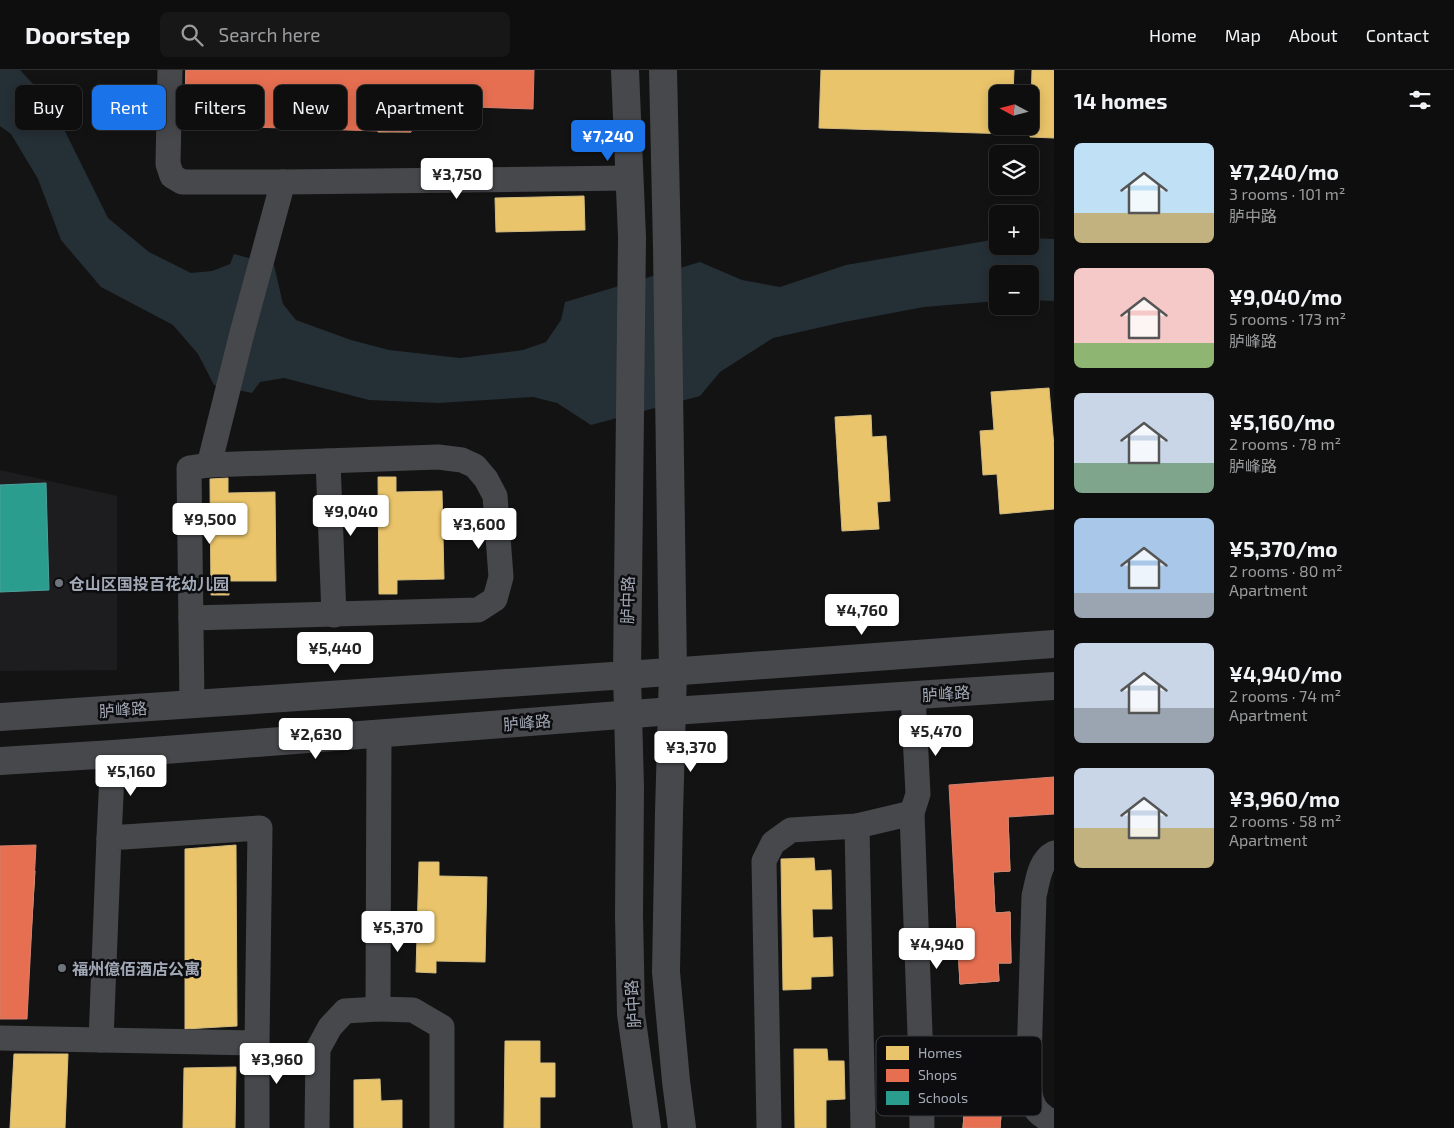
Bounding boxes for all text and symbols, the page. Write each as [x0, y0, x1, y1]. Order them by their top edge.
search box [160, 12, 510, 57]
text: Doorstep [25, 20, 130, 49]
icon: search [178, 21, 206, 49]
text: Search here [218, 23, 321, 46]
text: Home [1149, 24, 1197, 46]
text: Map [1225, 24, 1261, 46]
text: About [1289, 24, 1338, 46]
text: Contact [1366, 24, 1429, 46]
chip: Buy [15, 85, 82, 130]
chip: Rent [92, 85, 166, 130]
chip: Filters [176, 85, 264, 130]
chip: New [274, 85, 347, 130]
chip: Apartment [357, 85, 482, 130]
north arrow [989, 85, 1039, 135]
map controls [989, 85, 1039, 315]
icon: filters [1406, 86, 1434, 114]
text: 14 homes [1074, 88, 1168, 113]
pin: ¥7,240 [567, 119, 649, 162]
text: ¥7,240 [582, 126, 634, 145]
button: layers [989, 145, 1039, 195]
pin: ¥3,750 [416, 158, 498, 200]
text: ¥7,240/mo [1229, 159, 1339, 184]
icon: home [1114, 163, 1174, 223]
text: ¥3,750 [432, 164, 482, 183]
text: 3 rooms · 101 m² [1229, 184, 1346, 203]
button: + [989, 205, 1039, 255]
text: 胪中路 [1229, 206, 1277, 225]
button: − [989, 265, 1039, 315]
text: ¥9,040/mo [1229, 284, 1342, 309]
icon: home [1114, 288, 1174, 348]
text: 5 rooms · 173 m² [1229, 309, 1346, 328]
text: 胪峰路 [1229, 331, 1277, 350]
text: ¥5,160/mo [1229, 409, 1335, 434]
icon: home [1114, 413, 1174, 473]
text: 2 rooms · 78 m² [1229, 434, 1341, 453]
text: 胪峰路 [1229, 456, 1277, 475]
pin: ¥9,040 [310, 494, 392, 537]
text: ¥9,040 [324, 501, 378, 520]
pin: ¥9,500 [169, 502, 251, 545]
pin: ¥3,600 [438, 508, 520, 550]
text: ¥9,500 [184, 509, 236, 528]
text: ¥3,600 [452, 514, 506, 533]
text: ¥5,370/mo [1229, 536, 1338, 561]
icon: home [1114, 538, 1174, 598]
text: 2 rooms · 80 m² [1229, 561, 1343, 580]
place label: 仓山区国投百花幼儿园 [69, 574, 229, 593]
street label: 胪中路 [617, 576, 637, 624]
marker: 仓山区国投百花幼儿园 [53, 577, 65, 589]
text: Apartment [1229, 580, 1308, 599]
pin: ¥4,760 [821, 594, 903, 636]
text: ¥4,760 [836, 600, 888, 619]
pin: ¥5,440 [294, 632, 376, 674]
text: ¥5,440 [308, 638, 362, 657]
text: ¥4,940/mo [1229, 661, 1342, 686]
icon: home [1114, 663, 1174, 723]
street label: 胪峰路 [921, 682, 971, 704]
text: 2 rooms · 74 m² [1229, 686, 1341, 705]
street label: 胪峰路 [98, 698, 148, 720]
text: Apartment [1229, 705, 1308, 724]
street label: 胪峰路 [502, 710, 552, 734]
pin: ¥5,470 [895, 714, 977, 757]
pin: ¥2,630 [275, 718, 357, 760]
text: ¥5,470 [910, 721, 962, 740]
text: ¥2,630 [290, 724, 342, 743]
pin: ¥3,370 [650, 730, 732, 773]
text: ¥3,370 [665, 737, 717, 756]
pin: ¥5,160 [90, 754, 172, 797]
text: ¥5,160 [106, 761, 156, 780]
text: ¥3,960/mo [1229, 786, 1340, 811]
icon: home [1114, 788, 1174, 848]
text: 2 rooms · 58 m² [1229, 811, 1342, 830]
text: Apartment [1229, 830, 1308, 849]
pin: ¥5,370 [357, 910, 439, 953]
text: ¥5,370 [373, 917, 423, 936]
pin: ¥4,940 [896, 928, 978, 970]
text: ¥4,940 [910, 934, 964, 953]
place label: 福州億佰酒店公寓 [72, 959, 200, 978]
marker: 福州億佰酒店公寓 [56, 962, 68, 974]
street label: 胪中路 [621, 979, 643, 1029]
legend [876, 1036, 1042, 1116]
pin: ¥3,960 [236, 1042, 318, 1085]
text: Homes [918, 1044, 962, 1061]
text: ¥3,960 [251, 1049, 303, 1068]
text: Shops [918, 1066, 957, 1083]
text: Schools [918, 1089, 968, 1106]

